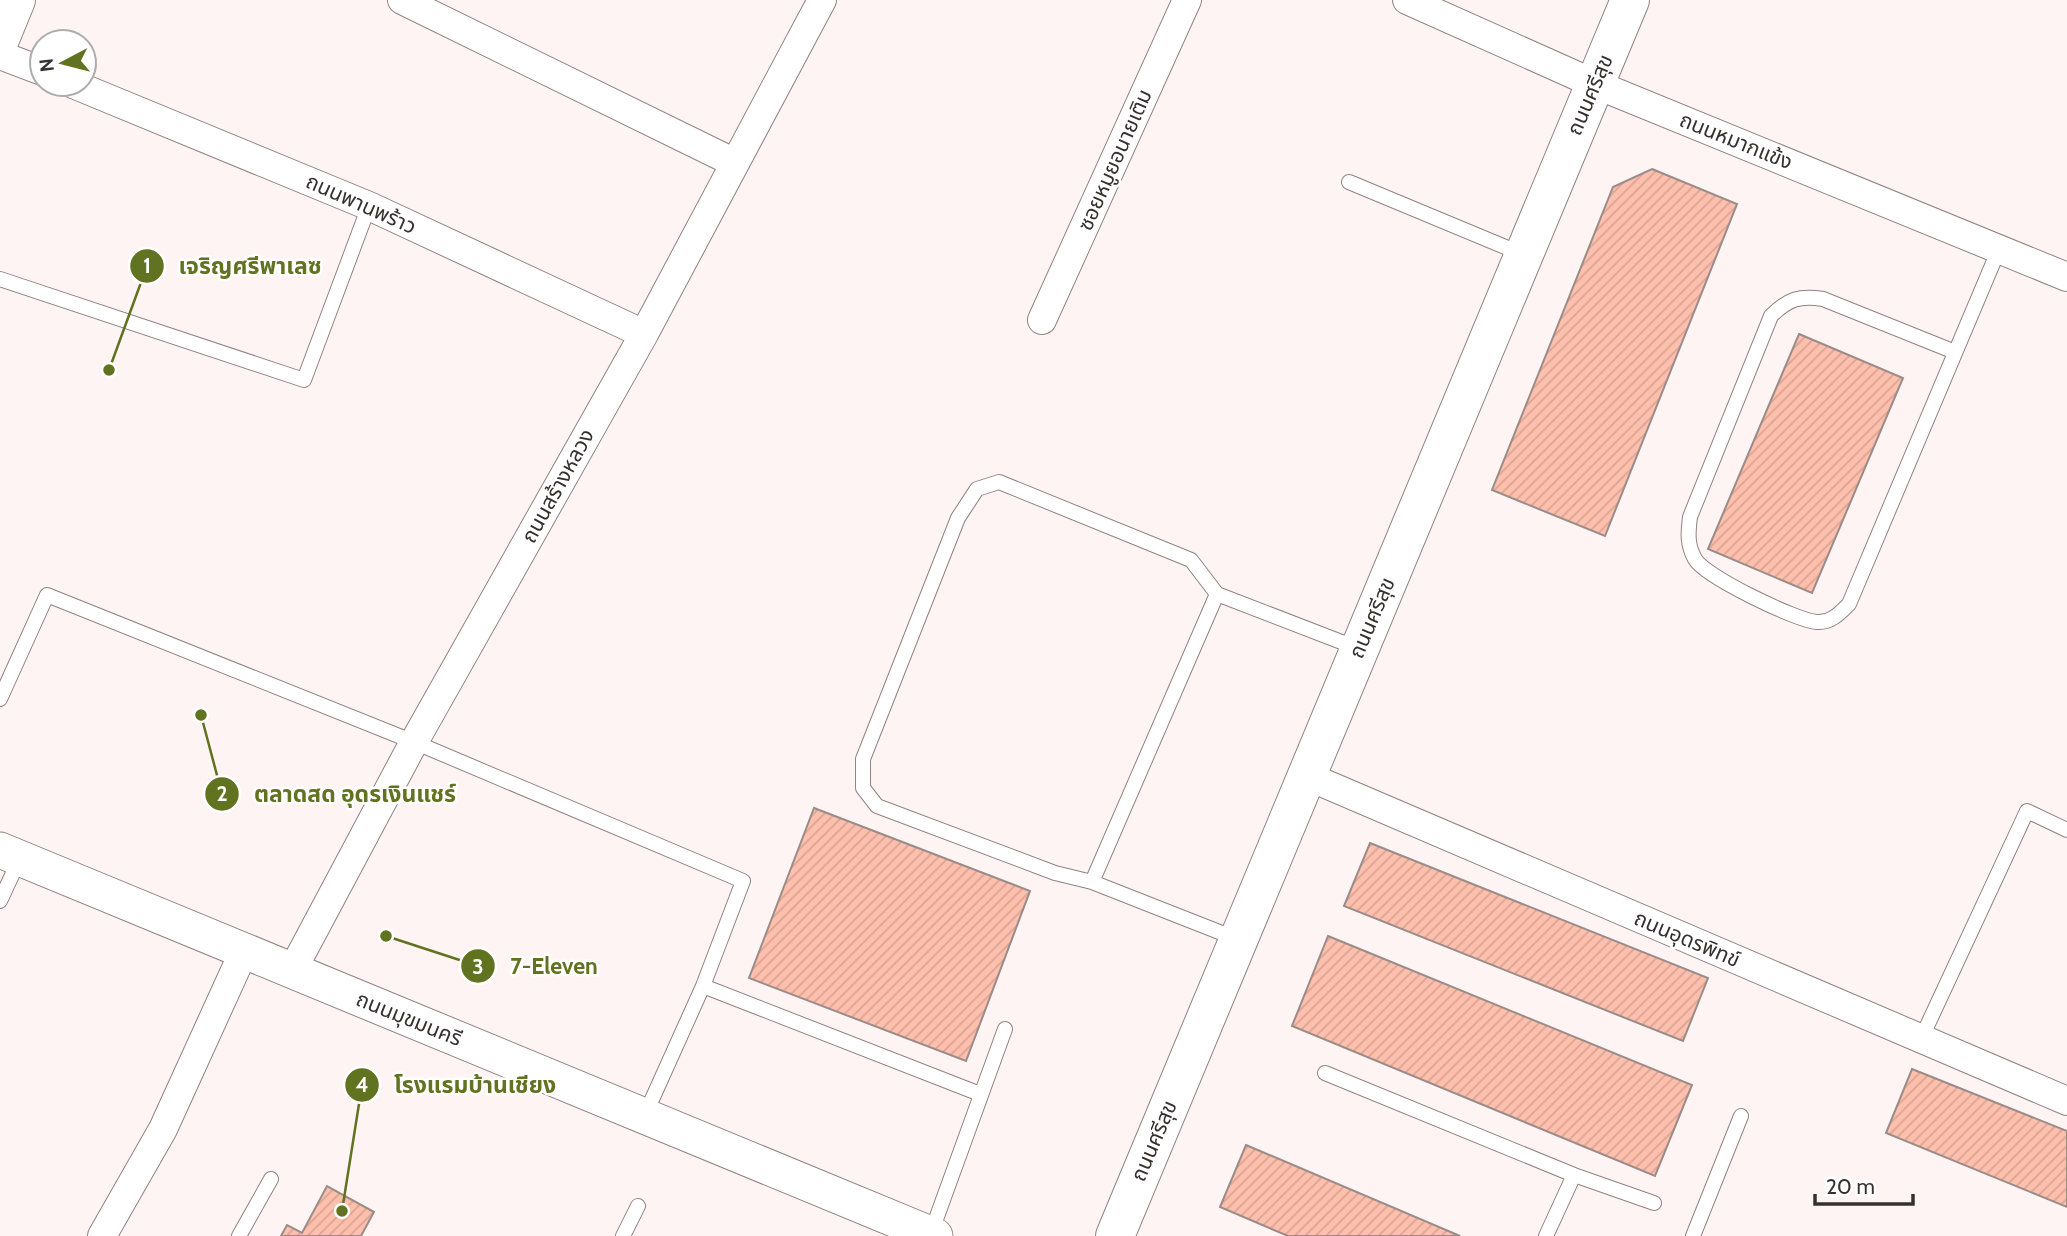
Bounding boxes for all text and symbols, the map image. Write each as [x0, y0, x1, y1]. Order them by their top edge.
north arrow [28, 28, 98, 98]
street label: ถนนศรีสุข [1561, 51, 1619, 139]
text: N [34, 57, 59, 73]
street label: ซอยหมูยอนายเติม [1072, 85, 1158, 235]
street label: ถนนหมากแข้ง [1676, 107, 1796, 174]
street label: ถนนพานพร้าว [302, 168, 420, 239]
callout: เจริญศรีพาเลซ [129, 244, 335, 288]
text: เจริญศรีพาเลซ [178, 252, 322, 280]
text: 1 [143, 253, 151, 278]
street label: ถนนสร้างหลวง [516, 424, 599, 547]
street label: ถนนศรีสุข [1343, 574, 1401, 662]
callout: ตลาดสด อุดรเงินแชร์ [205, 772, 470, 816]
text: ตลาดสด อุดรเงินแชร์ [254, 780, 456, 808]
text: 2 [216, 781, 228, 806]
street label: ถนนอุดรพิทข์ [1630, 905, 1744, 973]
callout: 7-Eleven [461, 944, 611, 988]
text: 7-Eleven [510, 952, 598, 980]
text: 3 [472, 954, 484, 979]
street label: ถนนมุขมนครี [352, 986, 466, 1052]
callout: โรงแรมบ้านเชียง [345, 1063, 570, 1107]
text: โรงแรมบ้านเชียง [394, 1071, 556, 1099]
text: 4 [355, 1072, 369, 1097]
street label: ถนนศรีสุข [1125, 1097, 1183, 1185]
scale bar [1815, 1162, 1913, 1206]
text: 20 m [1826, 1174, 1875, 1199]

